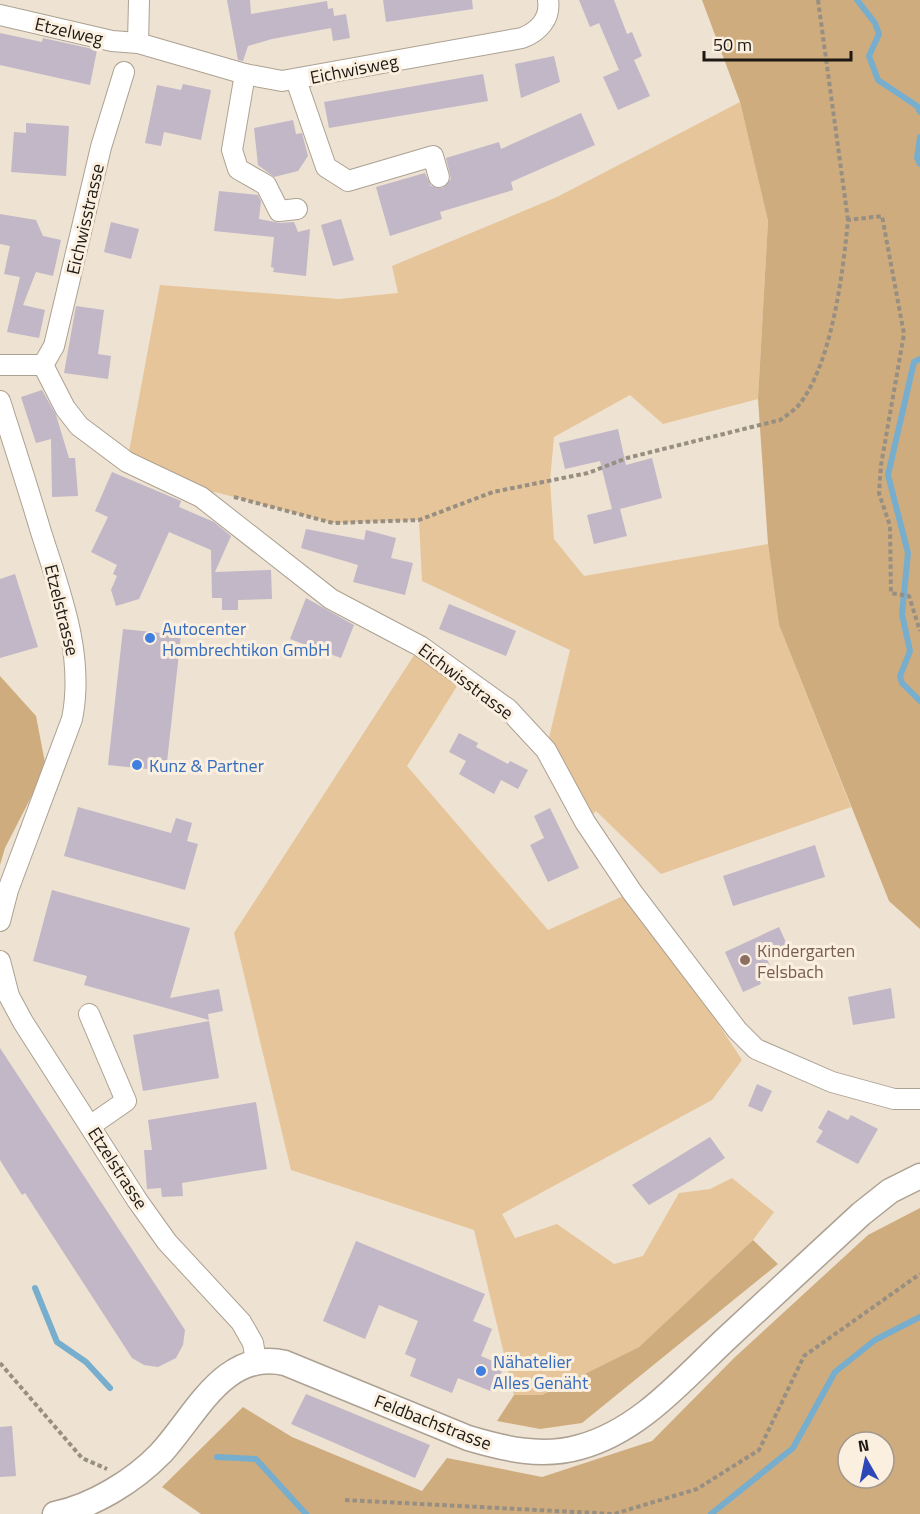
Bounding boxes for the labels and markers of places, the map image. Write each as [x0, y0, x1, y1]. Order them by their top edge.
place label: Autocenter Hombrechtikon GmbH [162, 615, 330, 663]
marker: Autocenter Hombrechtikon GmbH [143, 631, 157, 645]
place label: Kunz & Partner [149, 752, 264, 779]
marker: Kunz & Partner [130, 758, 144, 772]
place label: Kindergarten Felsbach [757, 937, 855, 985]
marker: Kindergarten Felsbach [738, 953, 752, 967]
place label: Nähatelier Alles Genäht [493, 1348, 589, 1396]
marker: Nähatelier Alles Genäht [474, 1364, 488, 1378]

